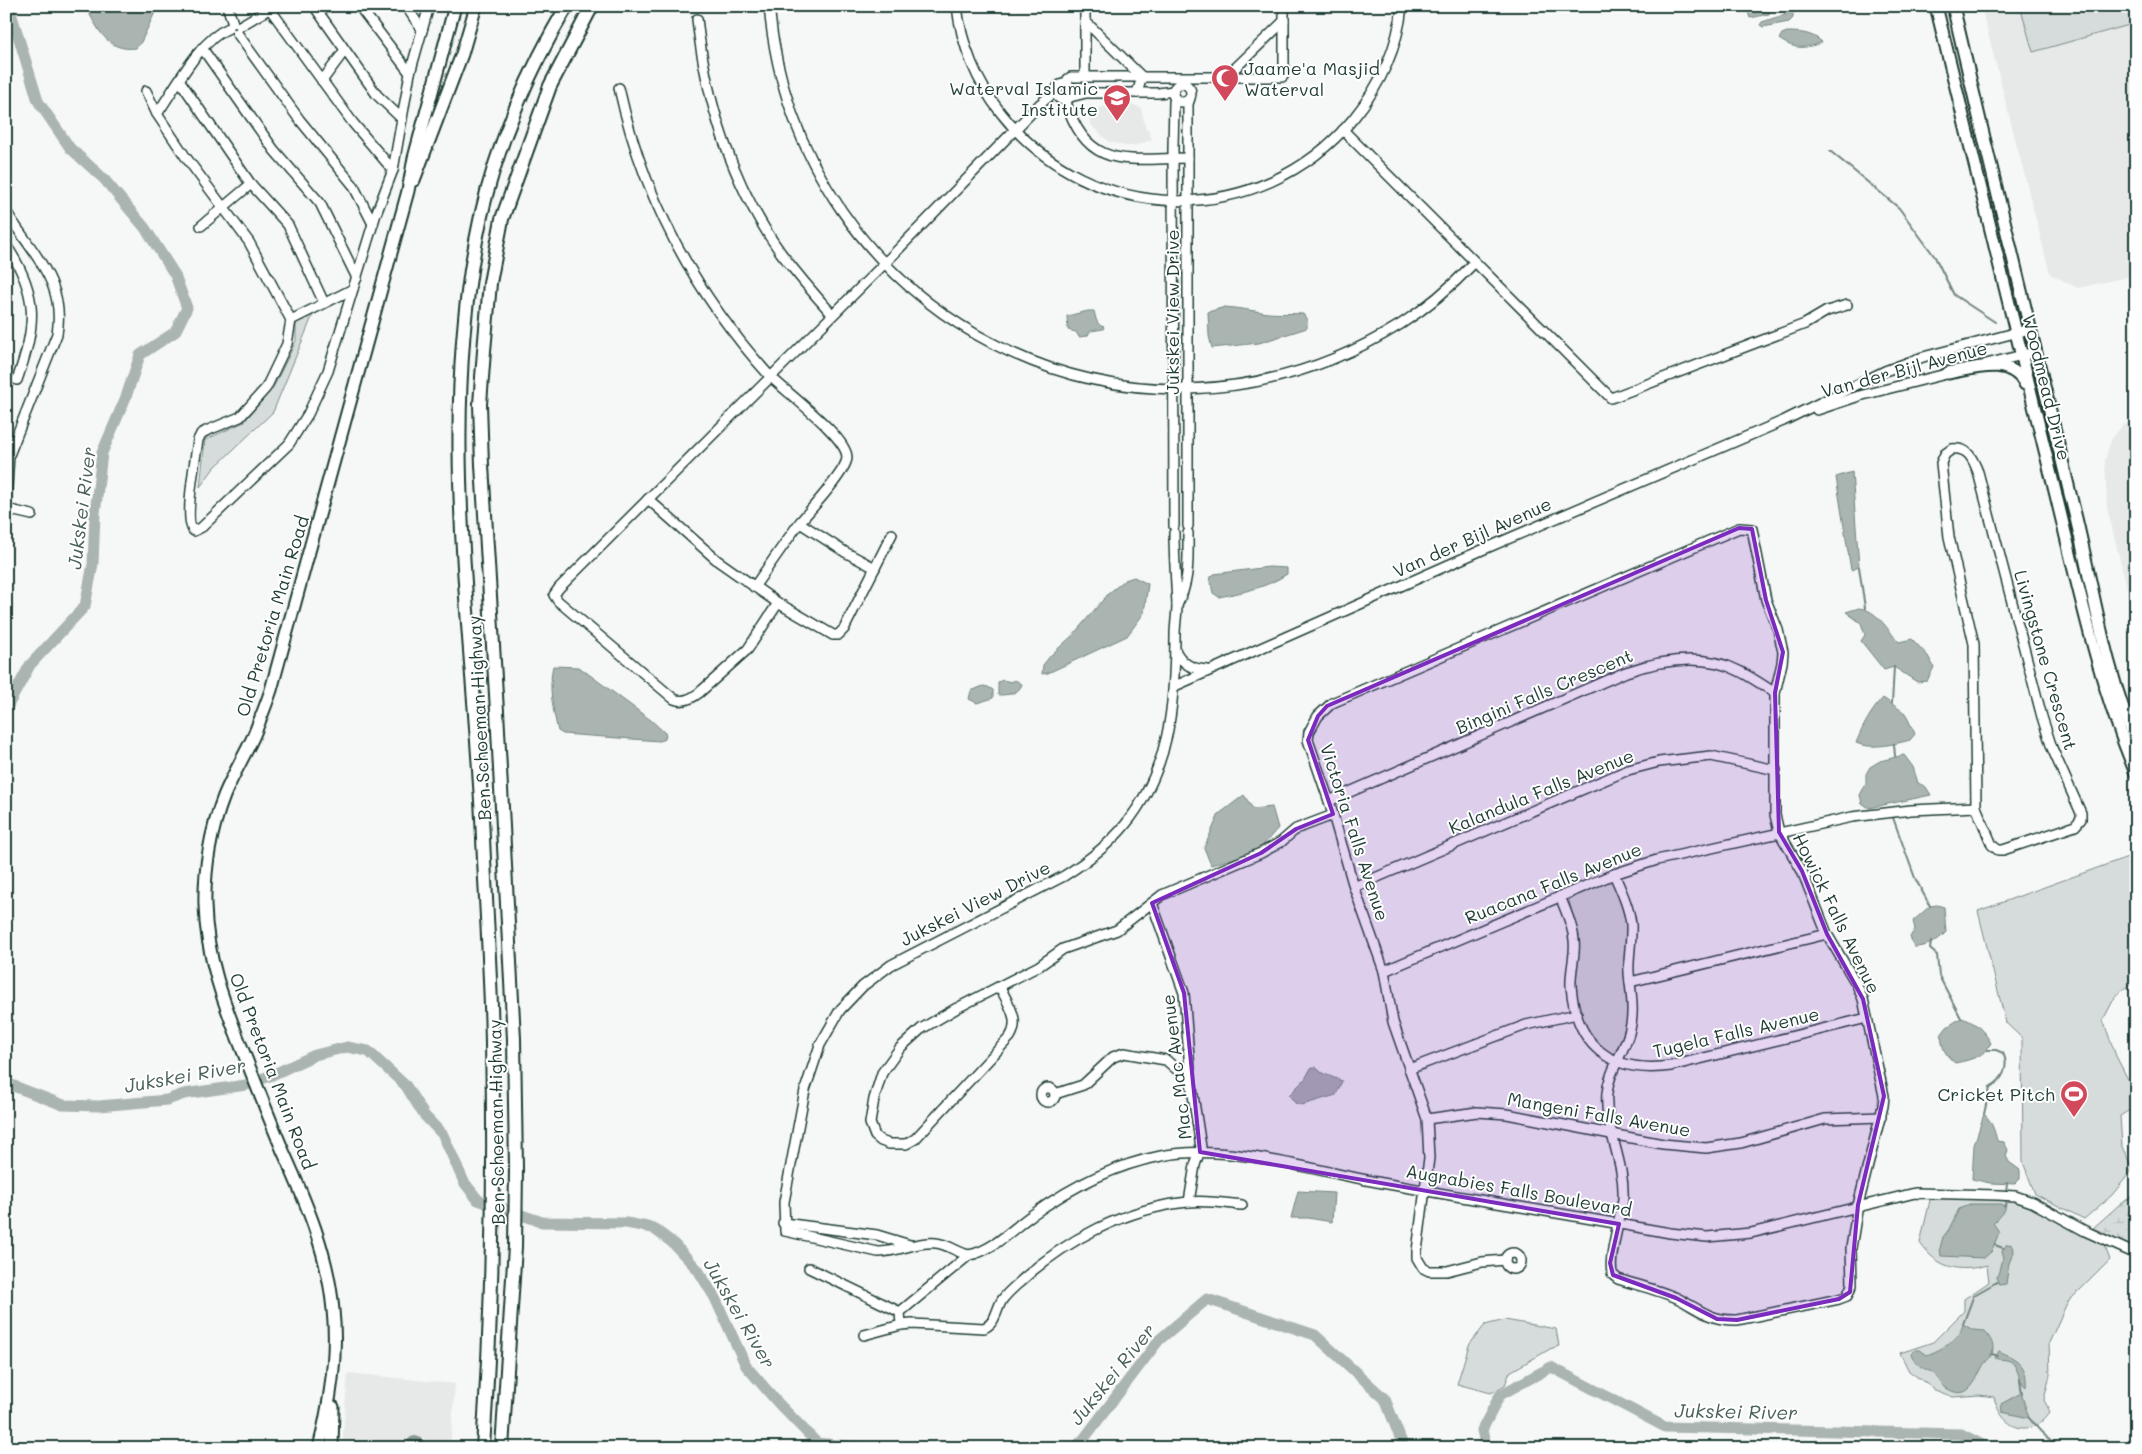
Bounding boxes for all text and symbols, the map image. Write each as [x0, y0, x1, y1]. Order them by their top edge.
place label: Jaame'a Masjid Waterval [1244, 56, 1380, 101]
mosque icon: Jaame'a Masjid Waterval [1210, 63, 1240, 102]
place label: Waterval Islamic Institute [949, 76, 1098, 121]
school or university icon: Waterval Islamic Institute [1102, 83, 1132, 122]
street label: Jukskei View Drive [1160, 229, 1184, 395]
street label: Woodmead Drive [2017, 311, 2077, 463]
street label: Van der Bijl Avenue [1818, 335, 1990, 403]
water label: Jukskei River [61, 445, 101, 571]
street label: Van der Bijl Avenue [1389, 491, 1555, 583]
street label: Old Pretoria Main Road [230, 513, 314, 719]
street label: Livingstone Crescent [2009, 567, 2083, 753]
street label: Ben Schoeman Highway [462, 615, 496, 821]
street label: Bingini Falls Crescent [1452, 643, 1636, 739]
street label: Victoria Falls Avenue [1315, 740, 1395, 924]
street label: Kalandula Falls Avenue [1445, 743, 1637, 839]
street label: Howick Falls Avenue [1788, 829, 1886, 997]
street label: Ruacana Falls Avenue [1461, 837, 1645, 929]
street label: Jukskei View Drive [896, 855, 1054, 951]
street label: Old Pretoria Main Road [224, 969, 322, 1173]
street label: Mac Mac Avenue [1155, 993, 1197, 1141]
street label: Tugela Falls Avenue [1650, 1001, 1822, 1063]
street label: Ben Schoeman Highway [482, 1019, 510, 1225]
water label: Jukskei River [122, 1052, 248, 1098]
sports icon: Cricket Pitch [2059, 1079, 2089, 1118]
place label: Cricket Pitch [1937, 1082, 2055, 1106]
street label: Mangeni Falls Avenue [1506, 1086, 1692, 1142]
street label: Augrabies Falls Boulevard [1404, 1158, 1634, 1222]
water label: Jukskei River [698, 1253, 782, 1373]
water label: Jukskei River [1064, 1318, 1160, 1430]
water label: Jukskei River [1674, 1397, 1798, 1425]

